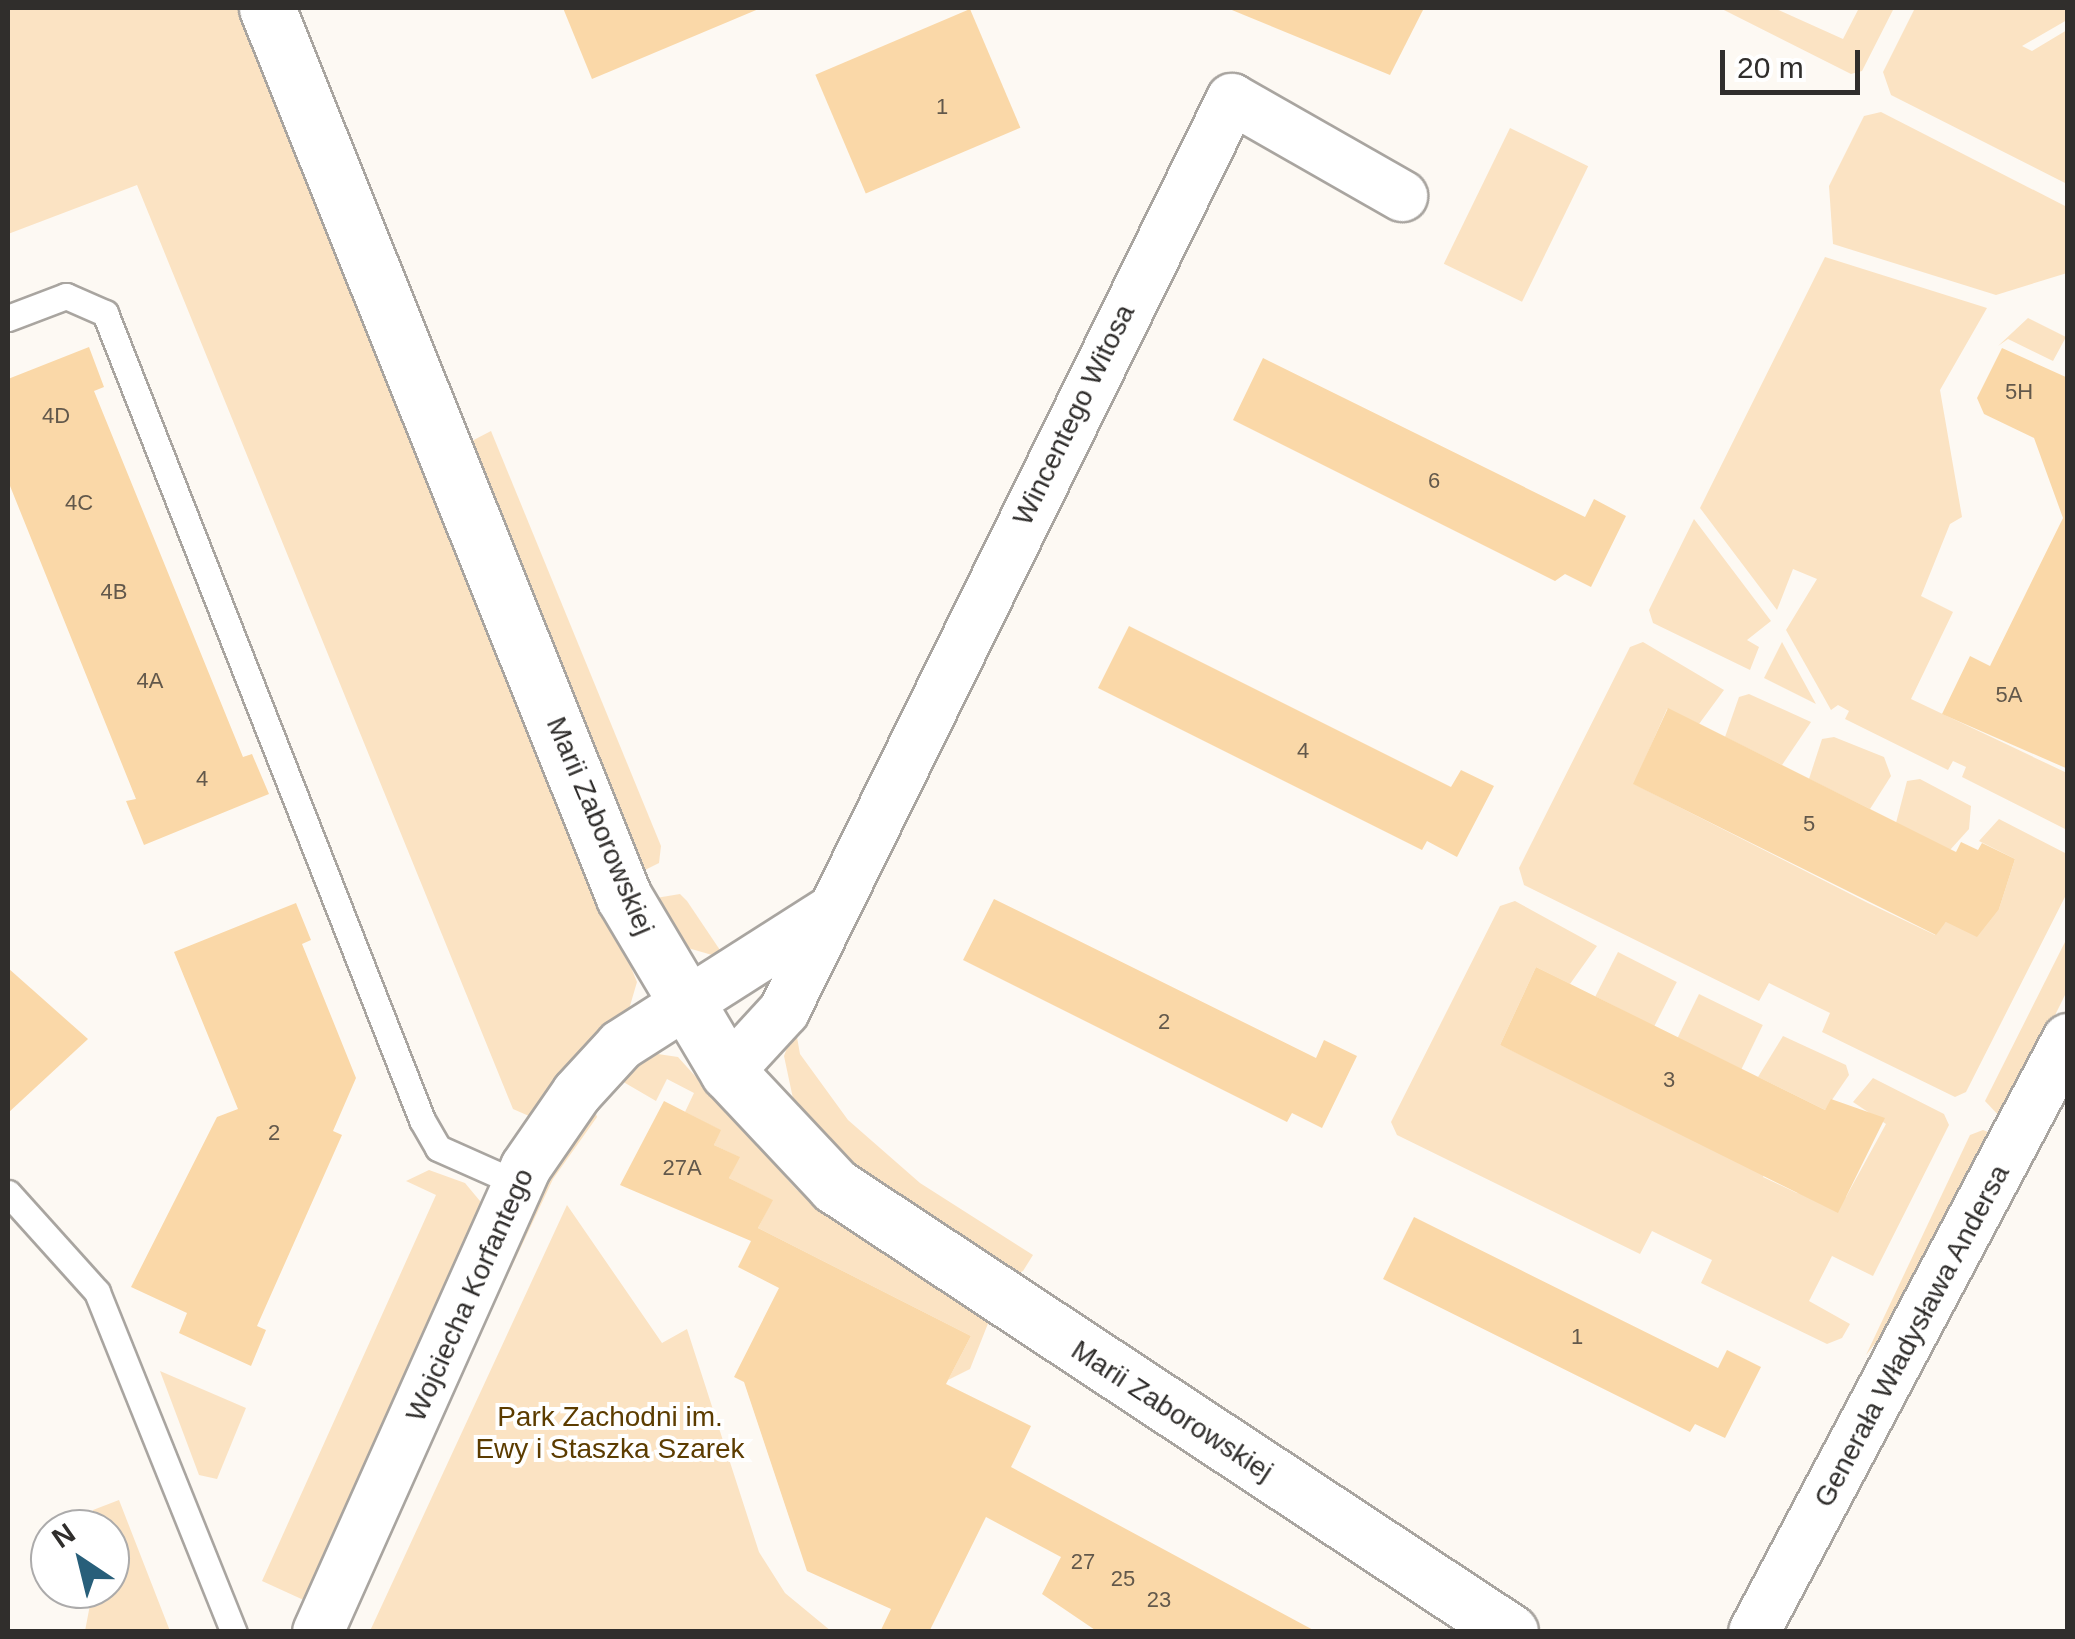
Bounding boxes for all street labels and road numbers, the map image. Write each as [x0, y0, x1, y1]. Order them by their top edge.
street label: Wincentego Witosa [1006, 299, 1142, 531]
street label: Marii Zaborowskiej [539, 712, 661, 940]
street label: Generała Władysława Andersa [1807, 1158, 2017, 1514]
street label: Wojciecha Korfantego [399, 1163, 541, 1427]
street label: Marii Zaborowskiej [1065, 1333, 1279, 1489]

